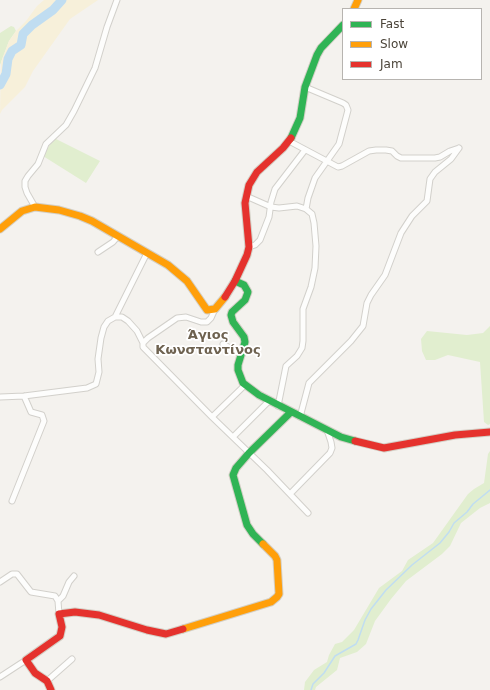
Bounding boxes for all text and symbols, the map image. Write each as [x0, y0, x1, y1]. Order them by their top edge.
legend [342, 8, 482, 80]
text: Fast [380, 17, 404, 31]
text: Slow [380, 37, 408, 51]
text: Jam [380, 57, 403, 71]
district label: Άγιος Κωνσταντίνος [155, 328, 261, 359]

